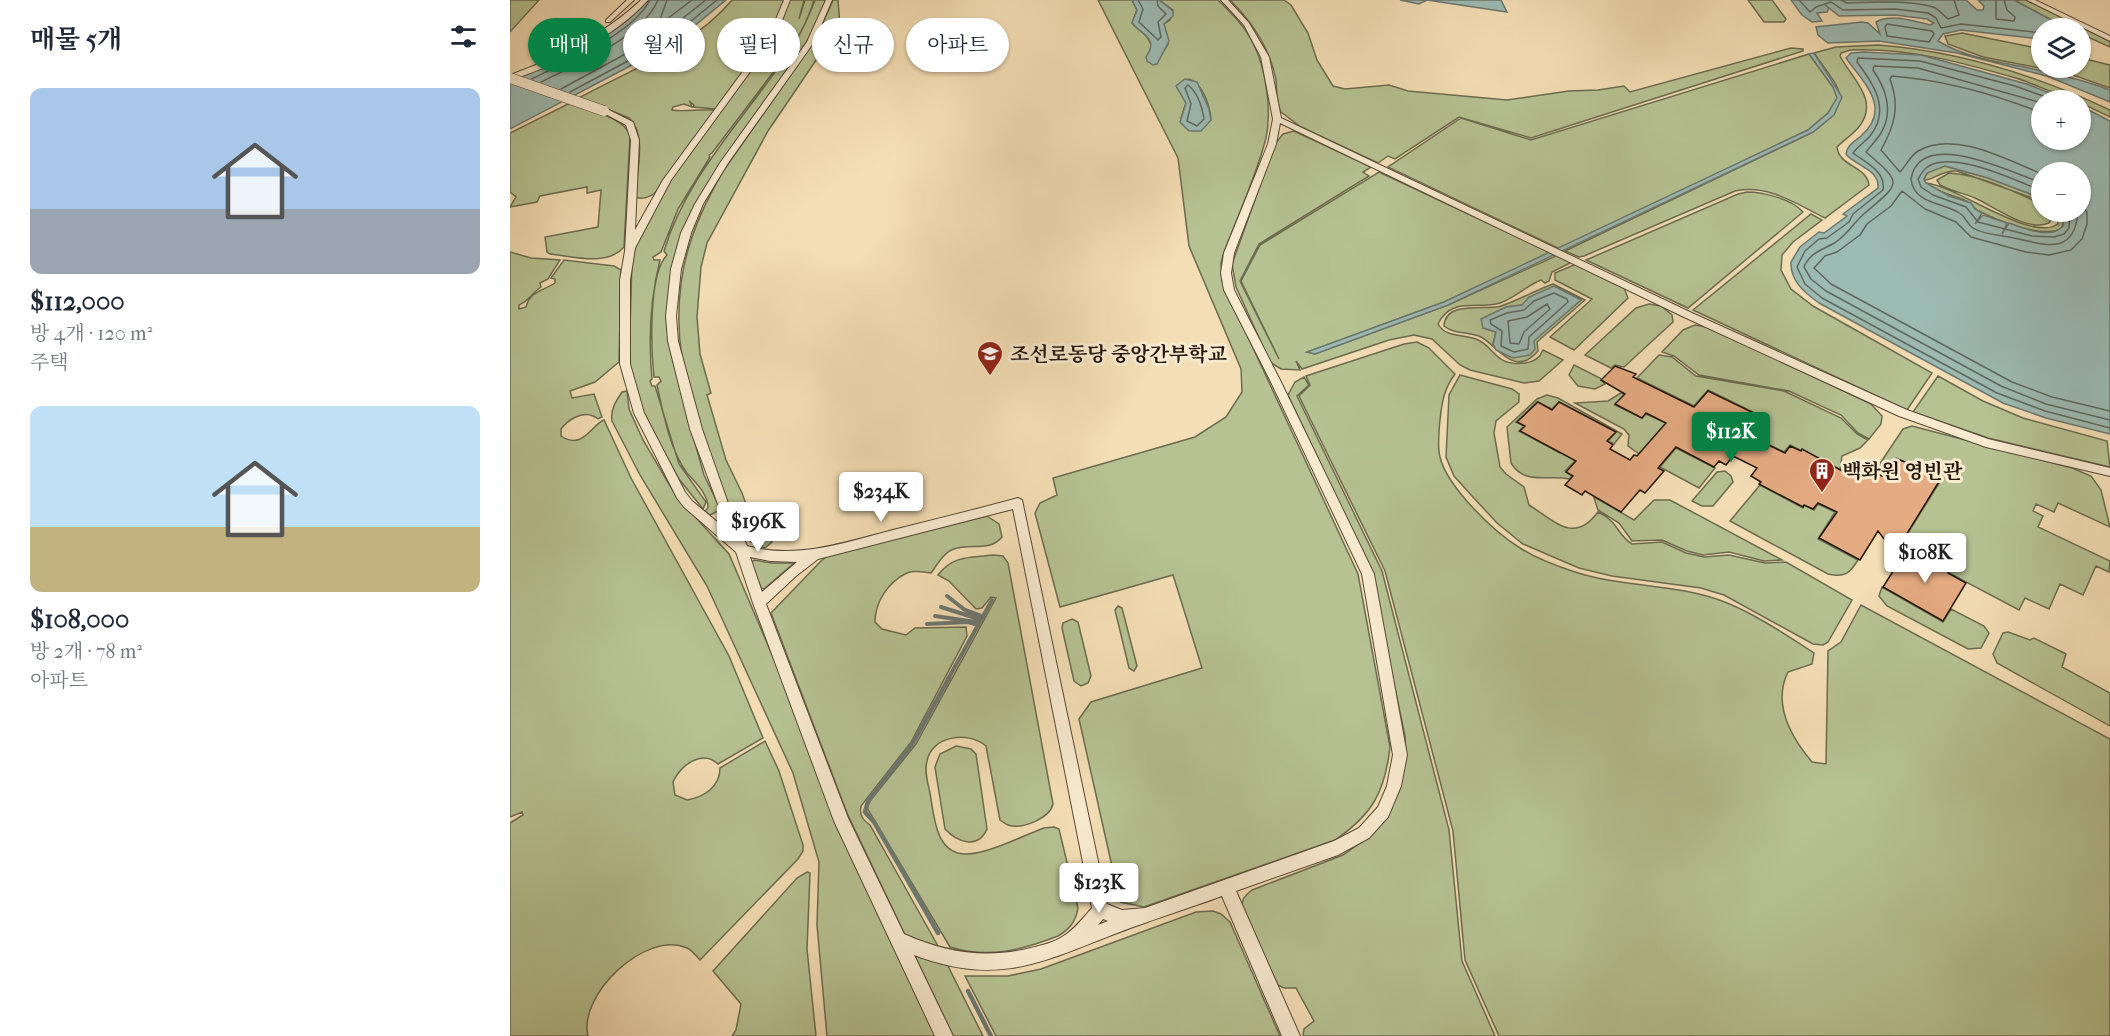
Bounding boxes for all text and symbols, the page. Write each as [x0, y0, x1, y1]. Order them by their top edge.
chip: 매매 [528, 18, 611, 72]
chip: 월세 [623, 18, 705, 72]
chip: 필터 [717, 18, 800, 72]
chip: 신규 [812, 18, 894, 72]
chip: 아파트 [906, 18, 1009, 72]
map controls [2031, 18, 2091, 222]
button: layers [2031, 18, 2091, 78]
icon: filters [447, 20, 480, 53]
text: 매물 5개 [30, 24, 122, 55]
button: + [2031, 90, 2091, 150]
icon: home [201, 127, 309, 235]
button: − [2031, 162, 2091, 222]
text: $112,000 [30, 286, 125, 317]
text: 방 4개 · 120 m² [30, 322, 152, 345]
school or university icon: 조선로동당 중앙간부학교 [975, 339, 1005, 377]
place label: 조선로동당 중앙간부학교 [1010, 343, 1227, 366]
text: 주택 [30, 351, 69, 374]
pin: $112K [1689, 412, 1773, 463]
text: $112K [1706, 420, 1756, 443]
icon: home [201, 445, 309, 553]
building icon: 백화원 영빈관 [1807, 456, 1837, 494]
place label: 백화원 영빈관 [1842, 460, 1963, 483]
pin: $234K [839, 472, 923, 523]
text: $234K [853, 480, 909, 503]
pin: $196K [716, 502, 800, 553]
text: $196K [731, 510, 785, 533]
pin: $108K [1883, 533, 1967, 584]
text: $108K [1898, 541, 1952, 564]
text: $108,000 [30, 604, 129, 635]
text: 방 2개 · 78 m² [30, 640, 142, 663]
text: 아파트 [30, 669, 88, 692]
pin: $123K [1057, 863, 1141, 914]
text: $123K [1073, 871, 1125, 894]

